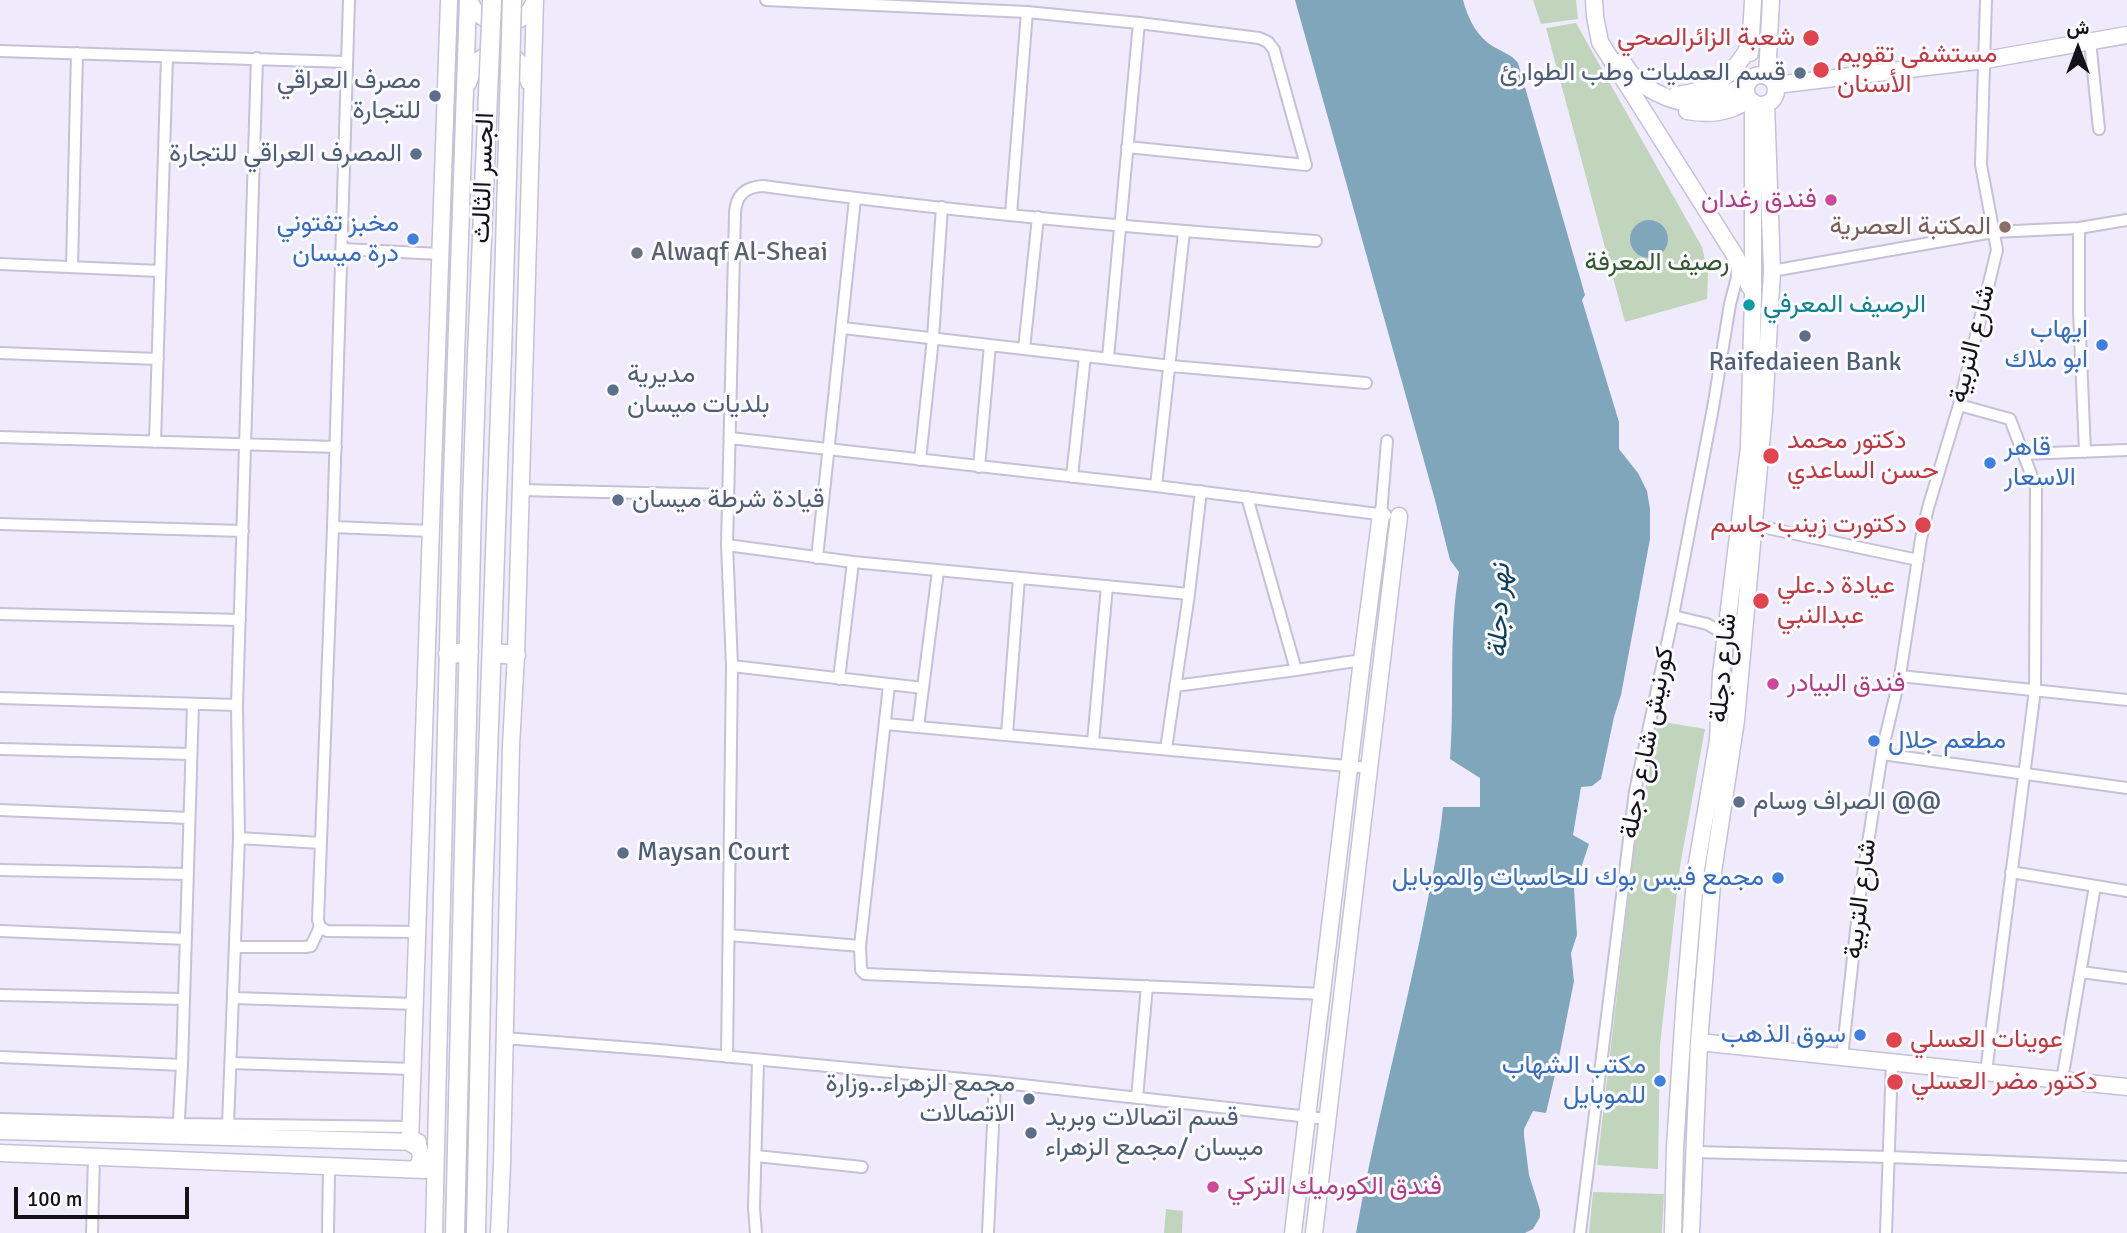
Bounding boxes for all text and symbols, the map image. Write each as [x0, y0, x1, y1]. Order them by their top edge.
north arrow [2043, 14, 2113, 84]
text: ش [2067, 16, 2089, 40]
place label: شعبة الزائرالصحي [1617, 22, 1795, 54]
marker: شعبة الزائرالصحي [1801, 28, 1821, 48]
place label: مستشفى تقويم الأسنان [1837, 39, 1997, 100]
place label: قسم العمليات وطب الطوارئ [1499, 57, 1786, 89]
marker: مستشفى تقويم الأسنان [1811, 60, 1831, 80]
place label: مصرف العراقي للتجارة [277, 65, 421, 126]
marker: قسم العمليات وطب الطوارئ [1792, 65, 1808, 81]
marker: مصرف العراقي للتجارة [427, 88, 443, 104]
street label: الجسر الثالث [466, 112, 502, 244]
place label: المصرف العراقي للتجارة [169, 138, 402, 170]
marker: المصرف العراقي للتجارة [408, 146, 424, 162]
place label: فندق رغدان [1701, 184, 1817, 216]
marker: فندق رغدان [1823, 192, 1839, 208]
place label: مخبز تفتوني درة ميسان [277, 208, 399, 270]
place label: المكتبة العصرية [1829, 211, 1991, 243]
marker: المكتبة العصرية [1997, 219, 2013, 235]
marker: مخبز تفتوني درة ميسان [405, 231, 421, 247]
place label: Alwaqf Al-Sheai [651, 237, 828, 269]
marker: Alwaqf Al-Sheai [629, 245, 645, 261]
park label: رصيف المعرفة [1585, 247, 1729, 279]
street label: شارع التربية [1943, 282, 2003, 406]
place label: الرصيف المعرفي [1763, 289, 1926, 321]
marker: الرصيف المعرفي [1741, 297, 1757, 313]
place label: ايهاب ابو ملاك [2005, 314, 2088, 376]
marker: Raifedaieen Bank [1797, 328, 1813, 344]
marker: ايهاب ابو ملاك [2094, 337, 2110, 353]
place label: Raifedaieen Bank [1708, 347, 1902, 379]
place label: مديرية بلديات ميسان [627, 359, 770, 420]
marker: مديرية بلديات ميسان [605, 382, 621, 398]
place label: دكتور محمد حسن الساعدي [1787, 425, 1939, 486]
place label: قاهر الاسعار [2004, 432, 2076, 494]
marker: دكتور محمد حسن الساعدي [1761, 446, 1781, 466]
marker: قاهر الاسعار [1982, 455, 1998, 471]
place label: قيادة شرطة ميسان [632, 484, 825, 516]
marker: قيادة شرطة ميسان [610, 492, 626, 508]
place label: دكتورت زينب جاسم [1710, 509, 1907, 541]
marker: دكتورت زينب جاسم [1913, 515, 1933, 535]
water label: نهر دجلة [1482, 563, 1518, 659]
place label: عيادة د.علي عبدالنبي [1777, 570, 1895, 632]
marker: عيادة د.علي عبدالنبي [1751, 591, 1771, 611]
street label: شارع دجلة [1704, 612, 1744, 724]
street label: كورنيش شارع دجلة [1614, 645, 1682, 841]
place label: فندق البيادر [1787, 668, 1905, 700]
marker: فندق البيادر [1765, 676, 1781, 692]
place label: مطعم جلال [1888, 725, 2006, 757]
marker: مطعم جلال [1866, 733, 1882, 749]
place label: الصراف وسام @@ [1753, 786, 1941, 818]
marker: الصراف وسام @@ [1731, 794, 1747, 810]
place label: Maysan Court [637, 837, 790, 869]
street label: شارع التربية [1838, 837, 1884, 961]
marker: Maysan Court [615, 845, 631, 861]
place label: مجمع فيس بوك للحاسبات والموبايل [1392, 862, 1764, 894]
marker: مجمع فيس بوك للحاسبات والموبايل [1770, 870, 1786, 886]
place label: سوق الذهب [1721, 1019, 1846, 1051]
place label: عوينات العسلي [1910, 1024, 2063, 1056]
marker: سوق الذهب [1852, 1027, 1868, 1043]
marker: عوينات العسلي [1884, 1030, 1904, 1050]
place label: مكتب الشهاب للموبايل [1502, 1050, 1646, 1112]
place label: دكتور مضر العسلي [1911, 1066, 2098, 1098]
place label: مجمع الزهراء..وزارة الاتصالات [825, 1068, 1015, 1130]
marker: دكتور مضر العسلي [1885, 1072, 1905, 1092]
marker: مكتب الشهاب للموبايل [1652, 1073, 1668, 1089]
marker: مجمع الزهراء..وزارة الاتصالات [1021, 1091, 1037, 1107]
place label: قسم اتصالات وبريد ميسان /مجمع الزهراء [1045, 1102, 1264, 1164]
marker: قسم اتصالات وبريد ميسان /مجمع الزهراء [1023, 1125, 1039, 1141]
place label: فندق الكورميك التركي [1227, 1171, 1442, 1203]
scale bar [18, 1174, 192, 1218]
marker: فندق الكورميك التركي [1205, 1179, 1221, 1195]
text: 100 m [27, 1186, 82, 1212]

